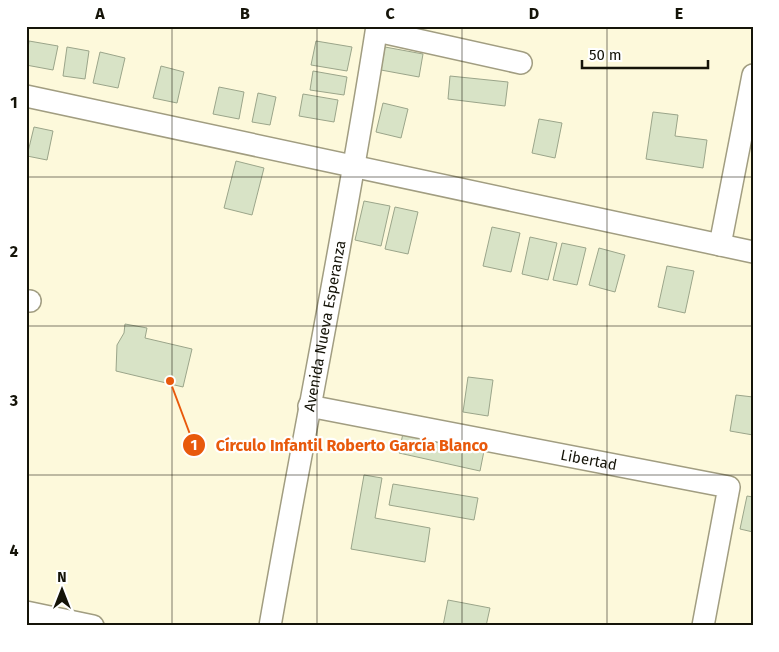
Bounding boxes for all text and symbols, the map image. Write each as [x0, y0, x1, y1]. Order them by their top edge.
text: A [94, 4, 105, 23]
text: B [240, 4, 250, 23]
text: C [385, 4, 395, 23]
text: D [529, 4, 539, 23]
text: E [675, 4, 683, 23]
scale bar [582, 38, 708, 70]
text: 50 m [589, 46, 622, 64]
text: 1 [10, 93, 18, 112]
street label: Avenida Nueva Esperanza [300, 239, 350, 413]
text: 2 [10, 242, 18, 261]
text: 3 [9, 391, 18, 410]
callout: Círculo Infantil Roberto García Blanco [181, 429, 499, 460]
text: 1 [191, 436, 197, 454]
text: Círculo Infantil Roberto García Blanco [216, 436, 488, 455]
street label: Libertad [559, 446, 619, 474]
text: 4 [9, 541, 19, 560]
north arrow [38, 564, 88, 614]
text: N [57, 569, 67, 586]

